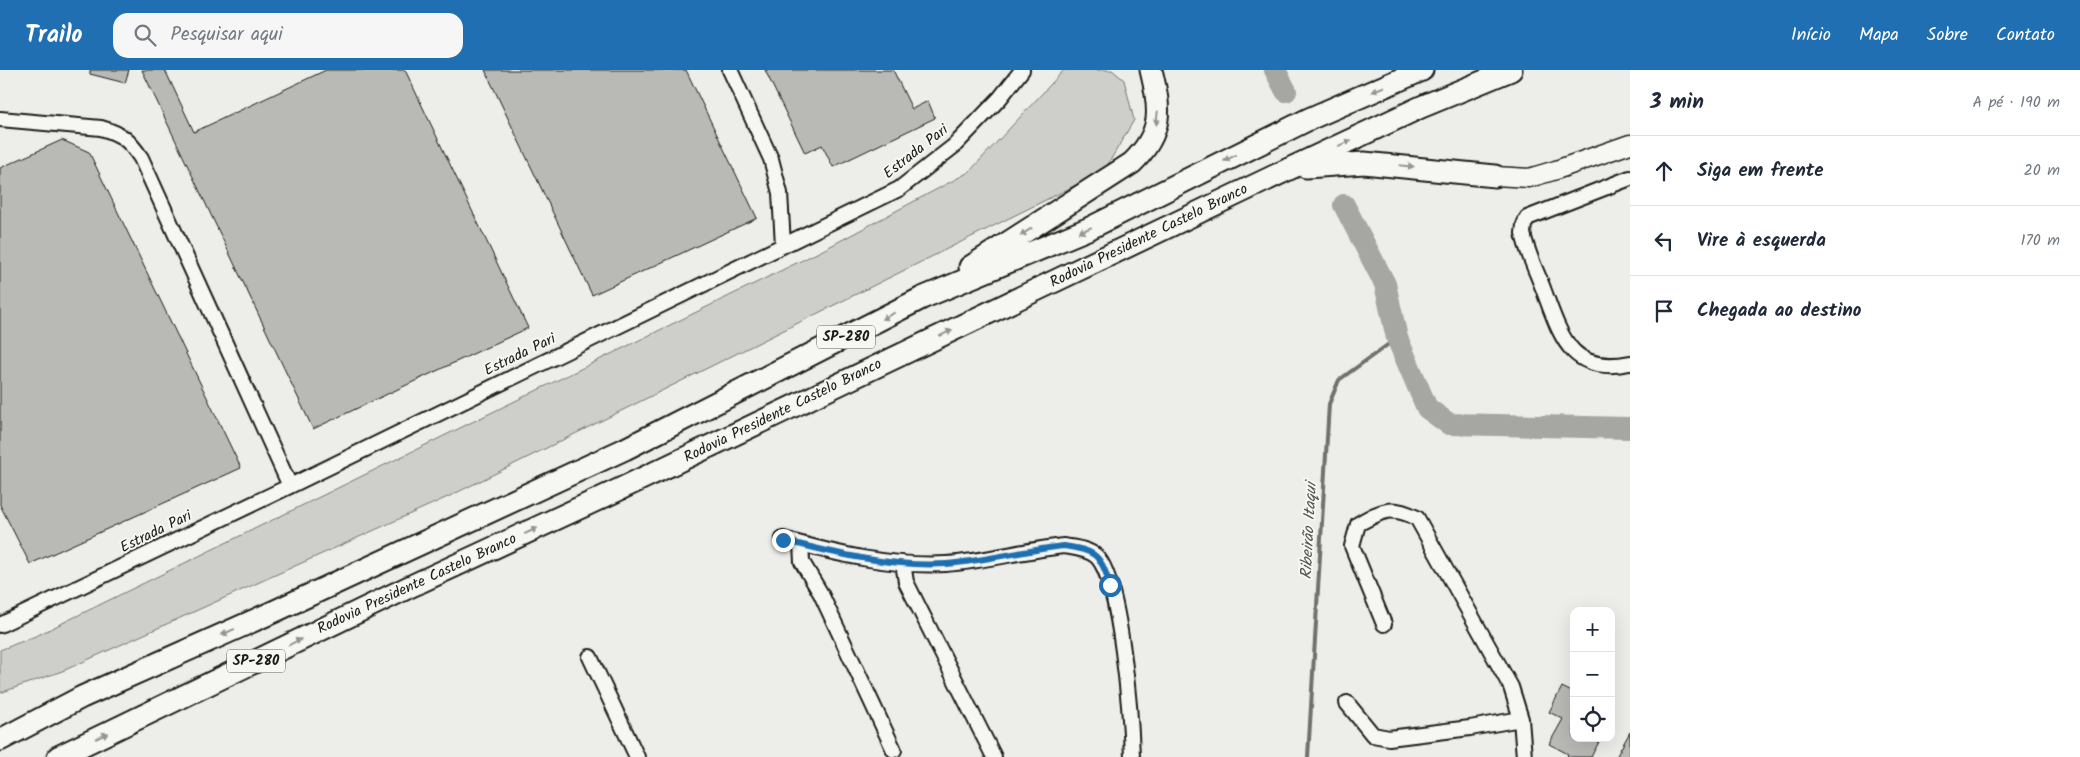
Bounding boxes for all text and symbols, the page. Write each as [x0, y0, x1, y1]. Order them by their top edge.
search box [113, 13, 463, 58]
text: Trailo [25, 16, 83, 55]
text: Pesquisar aqui [171, 20, 283, 50]
icon: search [131, 21, 159, 49]
text: Início [1791, 21, 1831, 50]
text: Mapa [1859, 21, 1899, 50]
text: Sobre [1927, 21, 1968, 50]
text: Contato [1996, 21, 2055, 50]
one-way arrow [1371, 86, 1385, 94]
text: 3 min [1650, 86, 1704, 119]
text: A pé · 190 m [1973, 90, 2060, 115]
one-way arrow [1153, 110, 1161, 126]
street label: Estrada Pari [878, 118, 955, 185]
one-way arrow [1338, 138, 1352, 146]
one-way arrow [1223, 154, 1238, 162]
text: Siga em frente [1697, 156, 1824, 186]
icon: ahead [1650, 157, 1678, 185]
text: 20 m [2024, 158, 2060, 183]
one-way arrow [1399, 162, 1415, 170]
street label: Rodovia Presidente Castelo Branco [1046, 177, 1252, 295]
one-way arrow [1078, 226, 1092, 234]
text: Vire à esquerda [1697, 226, 1826, 256]
one-way arrow [1019, 227, 1032, 236]
icon: left [1650, 227, 1678, 255]
text: 170 m [2020, 228, 2060, 253]
text: Chegada ao destino [1697, 296, 1862, 326]
icon: arrive [1650, 297, 1678, 325]
one-way arrow [881, 312, 895, 320]
road number: SP-280 [817, 326, 875, 348]
street label: Estrada Pari [480, 327, 561, 383]
one-way arrow [939, 329, 953, 337]
street label: Rodovia Presidente Castelo Branco [680, 352, 886, 470]
water label: Ribeirão Itaqui [1294, 479, 1324, 580]
street label: Estrada Pari [116, 504, 197, 560]
one-way arrow [523, 526, 538, 535]
street label: Rodovia Presidente Castelo Branco [313, 527, 521, 641]
route end [772, 529, 795, 552]
route start [1099, 574, 1122, 597]
map controls [1570, 607, 1615, 742]
button: + [1570, 607, 1615, 652]
one-way arrow [221, 629, 235, 637]
one-way arrow [288, 638, 302, 646]
road number: SP-280 [227, 650, 285, 672]
button: − [1570, 652, 1615, 697]
button: locate [1570, 697, 1615, 742]
one-way arrow [95, 732, 109, 740]

